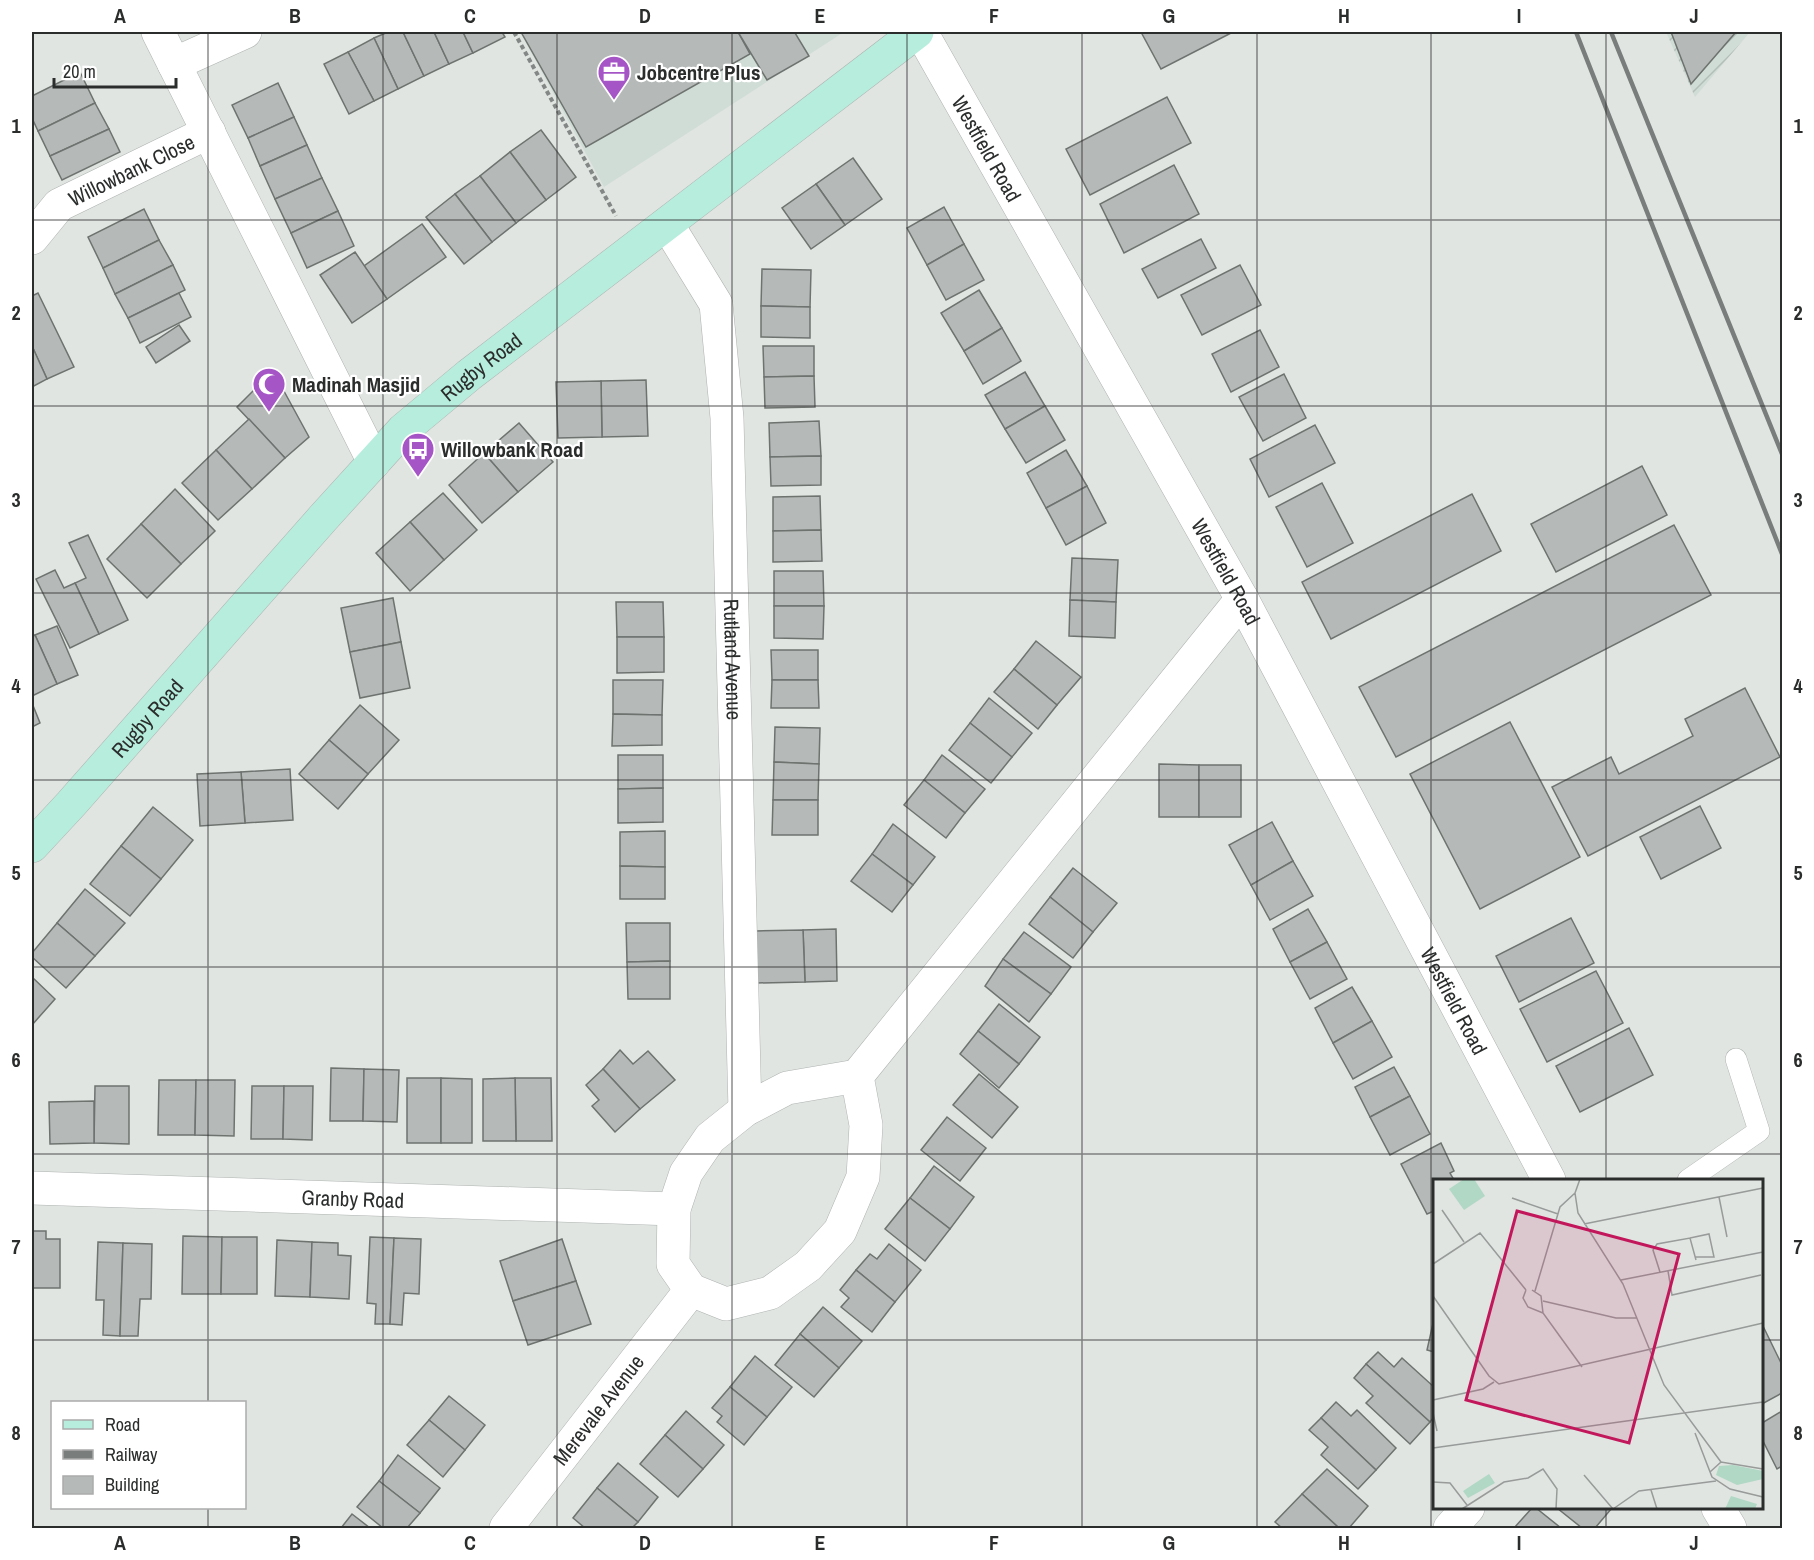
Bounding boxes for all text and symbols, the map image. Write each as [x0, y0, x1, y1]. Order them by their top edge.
text: A [114, 2, 126, 29]
text: B [289, 2, 301, 29]
text: C [464, 2, 476, 29]
text: D [639, 2, 651, 29]
text: E [815, 2, 826, 29]
text: F [989, 2, 999, 29]
text: G [1163, 2, 1175, 29]
text: H [1338, 2, 1350, 29]
text: I [1517, 2, 1521, 29]
text: J [1689, 2, 1699, 29]
scale bar [54, 51, 176, 89]
office icon: Jobcentre Plus [596, 54, 632, 101]
place label: Jobcentre Plus [637, 58, 760, 87]
text: 20 m [63, 59, 96, 84]
street label: Westfield Road [945, 90, 1029, 207]
text: 1 [11, 112, 21, 139]
text: 1 [1793, 112, 1803, 139]
street label: Willowbank Close [63, 127, 199, 213]
text: 2 [11, 299, 21, 326]
text: 2 [1793, 299, 1803, 326]
street label: Rugby Road [434, 325, 527, 407]
mosque icon: Madinah Masjid [251, 366, 287, 413]
place label: Madinah Masjid [292, 370, 420, 399]
bus stop icon: Willowbank Road [400, 431, 436, 478]
place label: Willowbank Road [441, 435, 583, 464]
text: 3 [11, 486, 21, 513]
text: 3 [1793, 486, 1803, 513]
street label: Westfield Road [1185, 513, 1268, 630]
street label: Rutland Avenue [717, 599, 749, 721]
text: 4 [11, 672, 21, 699]
street label: Rugby Road [104, 672, 189, 763]
text: 4 [1793, 672, 1803, 699]
text: 5 [11, 859, 21, 886]
text: 5 [1793, 859, 1803, 886]
street label: Westfield Road [1414, 942, 1495, 1060]
text: 6 [11, 1046, 21, 1073]
text: 6 [1793, 1046, 1803, 1073]
inset map [1433, 1179, 1763, 1509]
street label: Granby Road [301, 1182, 405, 1215]
text: 7 [11, 1233, 21, 1260]
text: 7 [1793, 1233, 1803, 1260]
street label: Merevale Avenue [546, 1348, 650, 1471]
legend [51, 1401, 246, 1509]
text: Road [105, 1412, 140, 1437]
text: 8 [11, 1419, 21, 1446]
text: 8 [1793, 1419, 1803, 1446]
text: Railway [105, 1442, 158, 1467]
text: Building [105, 1472, 160, 1497]
text: A [114, 1529, 126, 1556]
text: B [289, 1529, 301, 1556]
text: C [464, 1529, 476, 1556]
text: D [639, 1529, 651, 1556]
text: E [815, 1529, 826, 1556]
text: F [989, 1529, 999, 1556]
text: G [1163, 1529, 1175, 1556]
text: H [1338, 1529, 1350, 1556]
text: I [1517, 1529, 1521, 1556]
text: J [1689, 1529, 1699, 1556]

